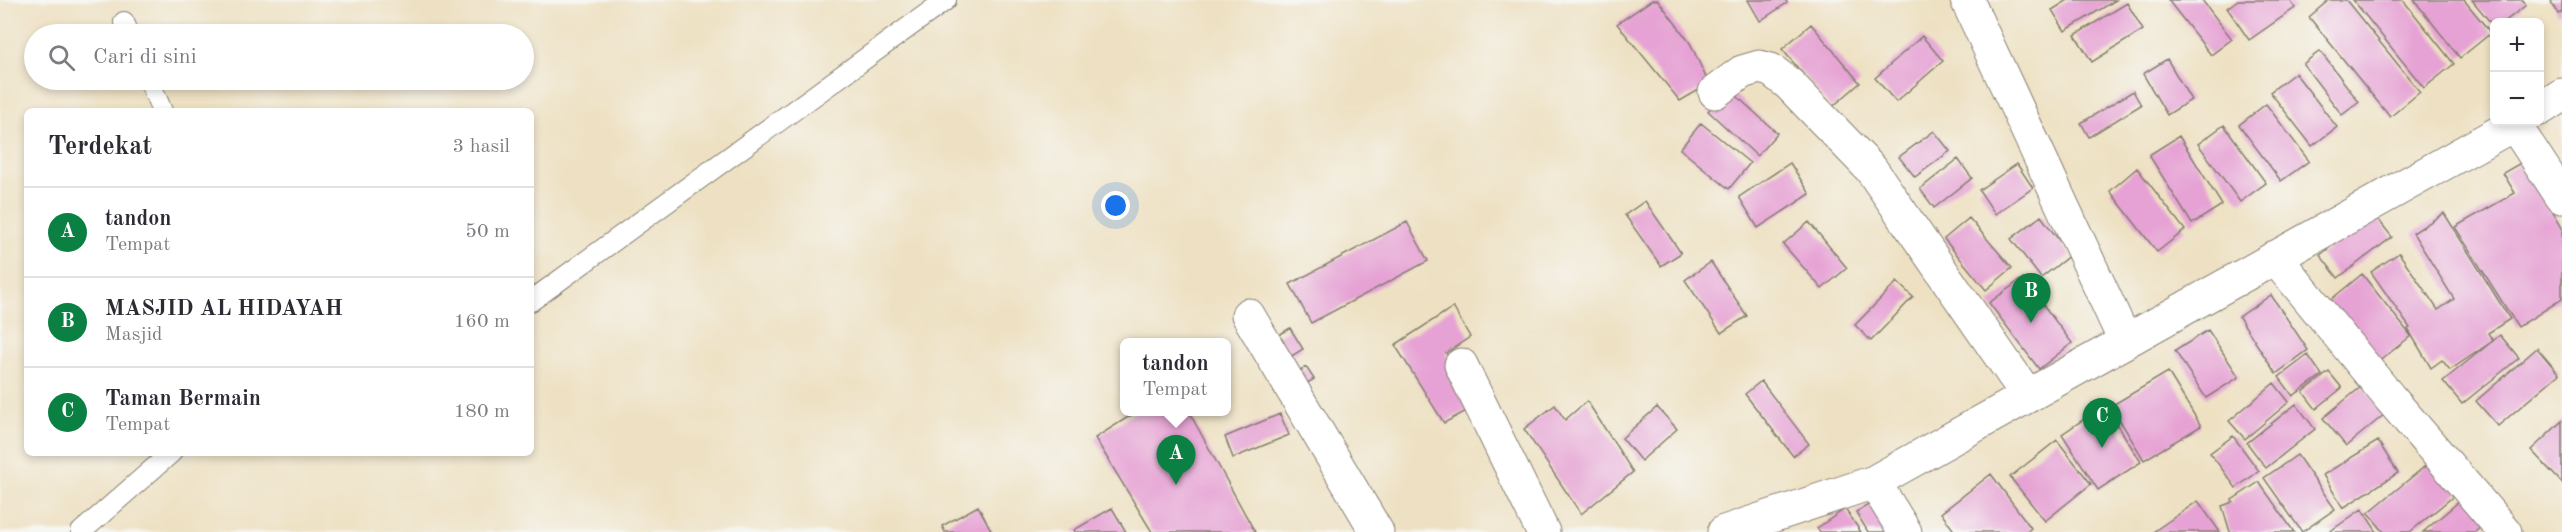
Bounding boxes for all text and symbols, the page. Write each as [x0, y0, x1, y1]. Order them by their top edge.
map controls [2490, 18, 2544, 126]
button: + [2490, 18, 2544, 72]
search box [24, 24, 534, 90]
icon: search [45, 41, 78, 74]
text: Cari di sini [93, 46, 197, 68]
button: − [2490, 72, 2544, 126]
text: Terdekat [48, 134, 152, 160]
text: 3 hasil [453, 137, 510, 157]
your location [1101, 191, 1130, 220]
text: tandon [105, 208, 172, 230]
text: A [60, 222, 75, 242]
text: 50 m [465, 222, 510, 242]
text: Tempat [105, 235, 170, 255]
pin: B [2012, 274, 2050, 323]
text: MASJID AL HIDAYAH [105, 298, 343, 320]
text: B [60, 312, 75, 332]
text: 160 m [454, 312, 510, 332]
text: Masjid [105, 325, 163, 345]
popup [1120, 338, 1231, 416]
text: tandon [1142, 353, 1209, 375]
text: Tempat [1142, 380, 1207, 400]
text: Taman Bermain [105, 388, 261, 410]
pin: C [2082, 398, 2122, 448]
text: C [61, 402, 74, 422]
text: 180 m [454, 402, 510, 422]
text: Tempat [105, 415, 170, 435]
pin: A [1156, 436, 1196, 485]

